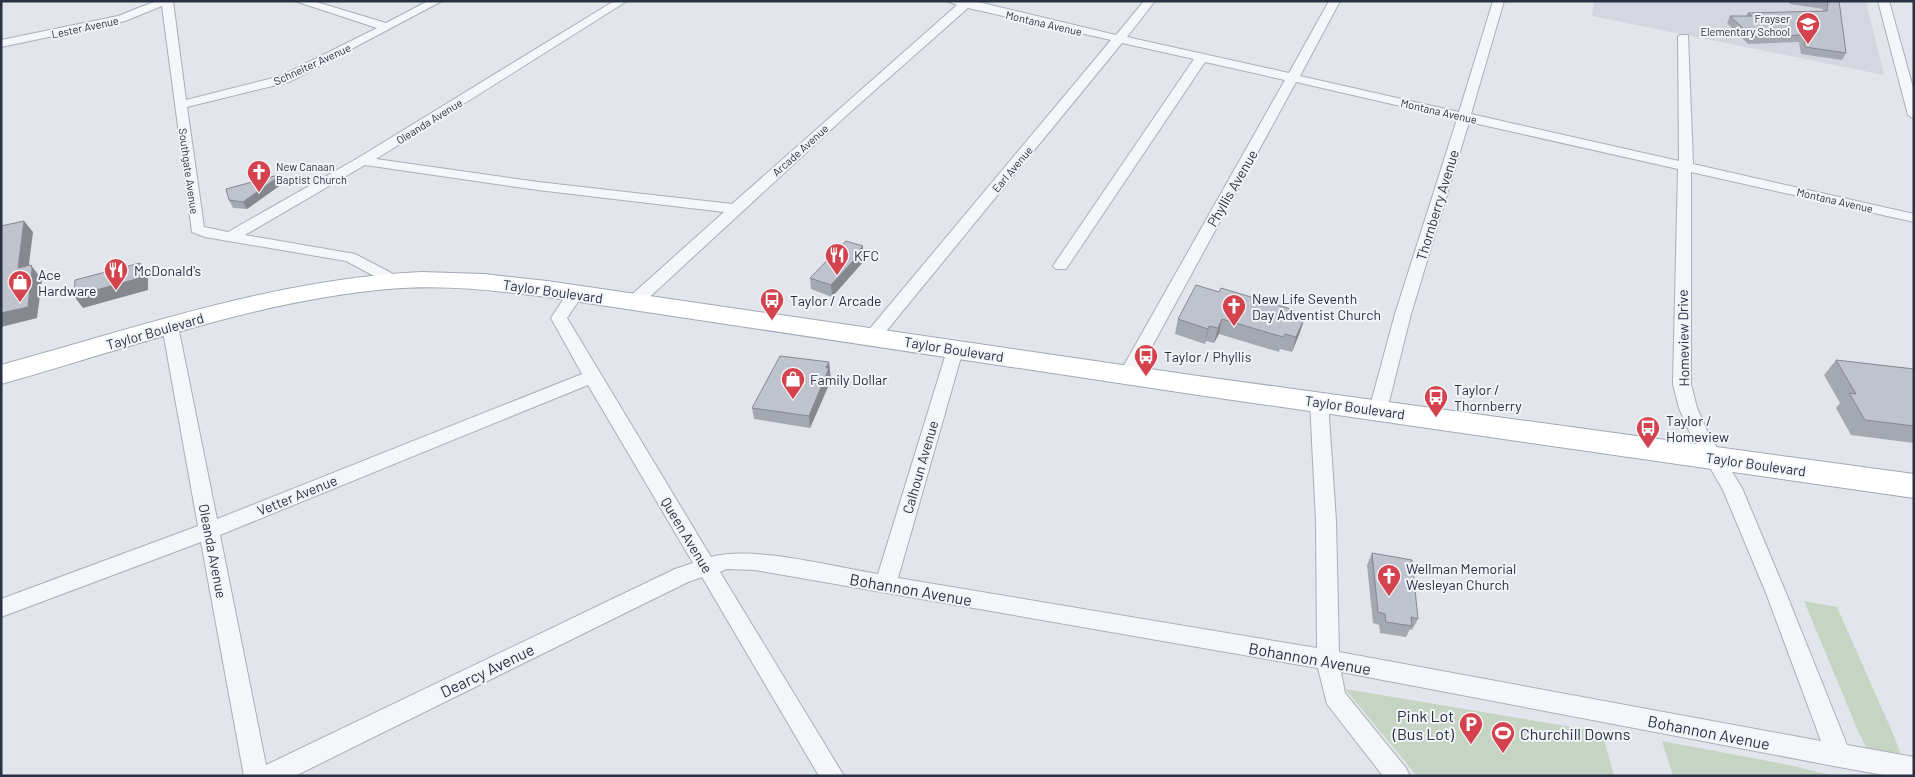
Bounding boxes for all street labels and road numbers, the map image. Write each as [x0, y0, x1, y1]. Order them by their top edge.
street label: Montana Avenue [1004, 8, 1084, 38]
street label: Lester Avenue [50, 14, 120, 40]
street label: Schneiter Avenue [271, 40, 353, 88]
street label: Oleanda Avenue [394, 95, 465, 147]
street label: Montana Avenue [1399, 96, 1479, 126]
street label: Arcade Avenue [769, 121, 831, 179]
street label: Southgate Avenue [177, 127, 201, 215]
street label: Earl Avenue [989, 143, 1035, 195]
street label: Phyllis Avenue [1203, 146, 1261, 230]
street label: Thornberry Avenue [1412, 148, 1462, 262]
street label: Montana Avenue [1795, 185, 1875, 215]
street label: Taylor Boulevard [502, 276, 604, 306]
street label: Homeview Drive [1674, 289, 1692, 387]
street label: Taylor Boulevard [104, 309, 206, 353]
street label: Taylor Boulevard [903, 333, 1005, 365]
street label: Taylor Boulevard [1304, 392, 1406, 422]
street label: Calhoun Avenue [899, 418, 941, 516]
street label: Taylor Boulevard [1705, 449, 1807, 479]
street label: Vetter Avenue [255, 471, 339, 519]
street label: Queen Avenue [658, 494, 716, 576]
street label: Oleanda Avenue [195, 502, 231, 600]
street label: Bohannon Avenue [848, 569, 974, 609]
street label: Bohannon Avenue [1247, 638, 1373, 678]
street label: Dearcy Avenue [437, 639, 537, 701]
street label: Bohannon Avenue [1646, 711, 1772, 753]

